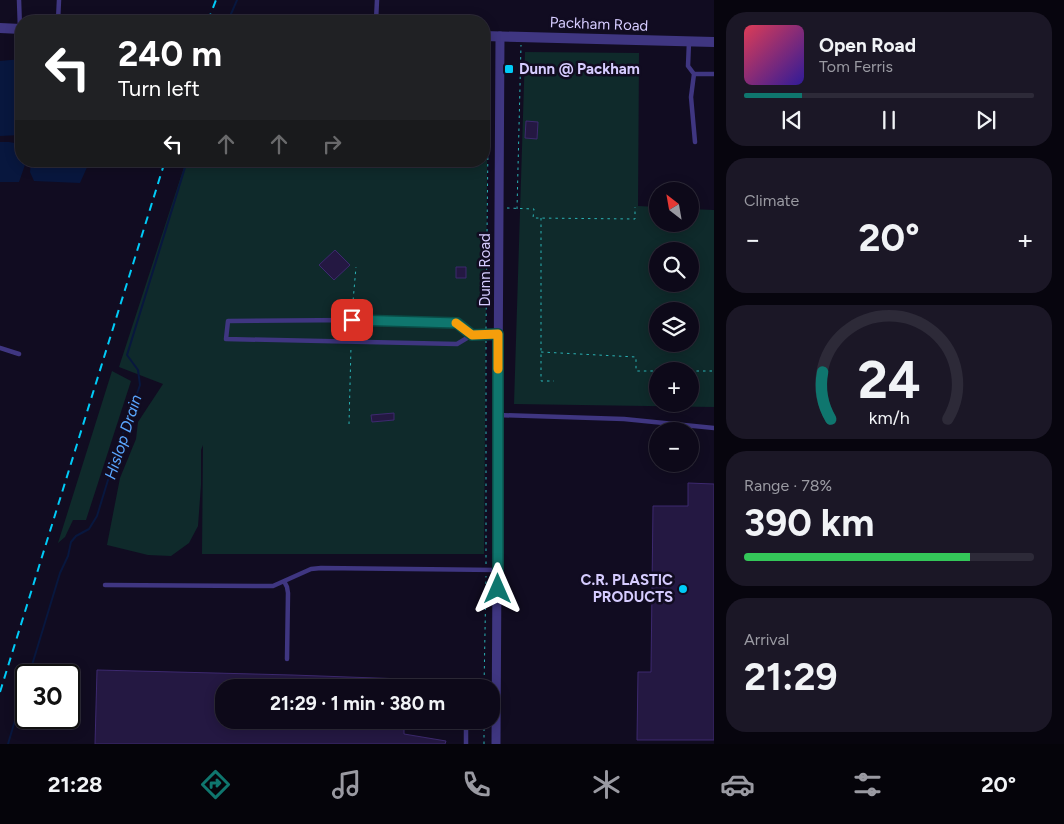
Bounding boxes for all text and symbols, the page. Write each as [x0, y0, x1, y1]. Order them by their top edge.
street label: Packham Road [549, 13, 649, 35]
text: 240 m [118, 33, 222, 75]
text: Open Road [819, 34, 916, 57]
icon: left [35, 35, 100, 100]
text: Tom Ferris [819, 57, 893, 76]
place label: Dunn @ Packham [519, 60, 640, 78]
marker: Dunn @ Packham [503, 63, 515, 75]
text: Turn left [118, 75, 200, 102]
icon: previous [778, 106, 806, 134]
icon: pause [875, 106, 903, 134]
icon: next [972, 106, 1000, 134]
icon: left [159, 130, 187, 158]
icon: ahead [212, 130, 240, 158]
icon: ahead [265, 130, 293, 158]
icon: right [318, 130, 346, 158]
north arrow [649, 182, 699, 232]
map controls [649, 182, 699, 472]
text: Climate [744, 191, 799, 210]
text: 20° [859, 215, 920, 261]
text: − [744, 222, 761, 256]
text: + [1017, 222, 1034, 256]
street label: Dunn Road [476, 233, 494, 307]
button: search [649, 242, 699, 292]
pin [331, 299, 373, 341]
button: layers [649, 302, 699, 352]
icon: arrive [338, 306, 366, 334]
text: 24 [857, 349, 921, 411]
button: + [649, 362, 699, 412]
water label: Hislop Drain [100, 392, 146, 482]
text: km/h [869, 407, 909, 428]
button: − [649, 422, 699, 472]
text: Range · 78% [744, 476, 832, 495]
text: 390 km [744, 500, 874, 546]
position arrow [471, 562, 523, 614]
place label: C.R. PLASTIC PRODUCTS [581, 571, 673, 606]
marker: C.R. PLASTIC PRODUCTS [677, 583, 689, 595]
text: Arrival [744, 630, 789, 649]
text: 21:29 [744, 654, 838, 700]
speed limit sign: 30 [15, 664, 80, 729]
text: 21:29 · 1 min · 380 m [270, 692, 445, 715]
icon: directions [198, 767, 233, 802]
icon: music [329, 767, 364, 802]
icon: phone [459, 767, 494, 802]
icon: climate [589, 767, 624, 802]
icon: car [720, 767, 755, 802]
icon: filters [850, 767, 885, 802]
text: 21:28 [48, 771, 103, 798]
text: 20° [981, 771, 1016, 798]

